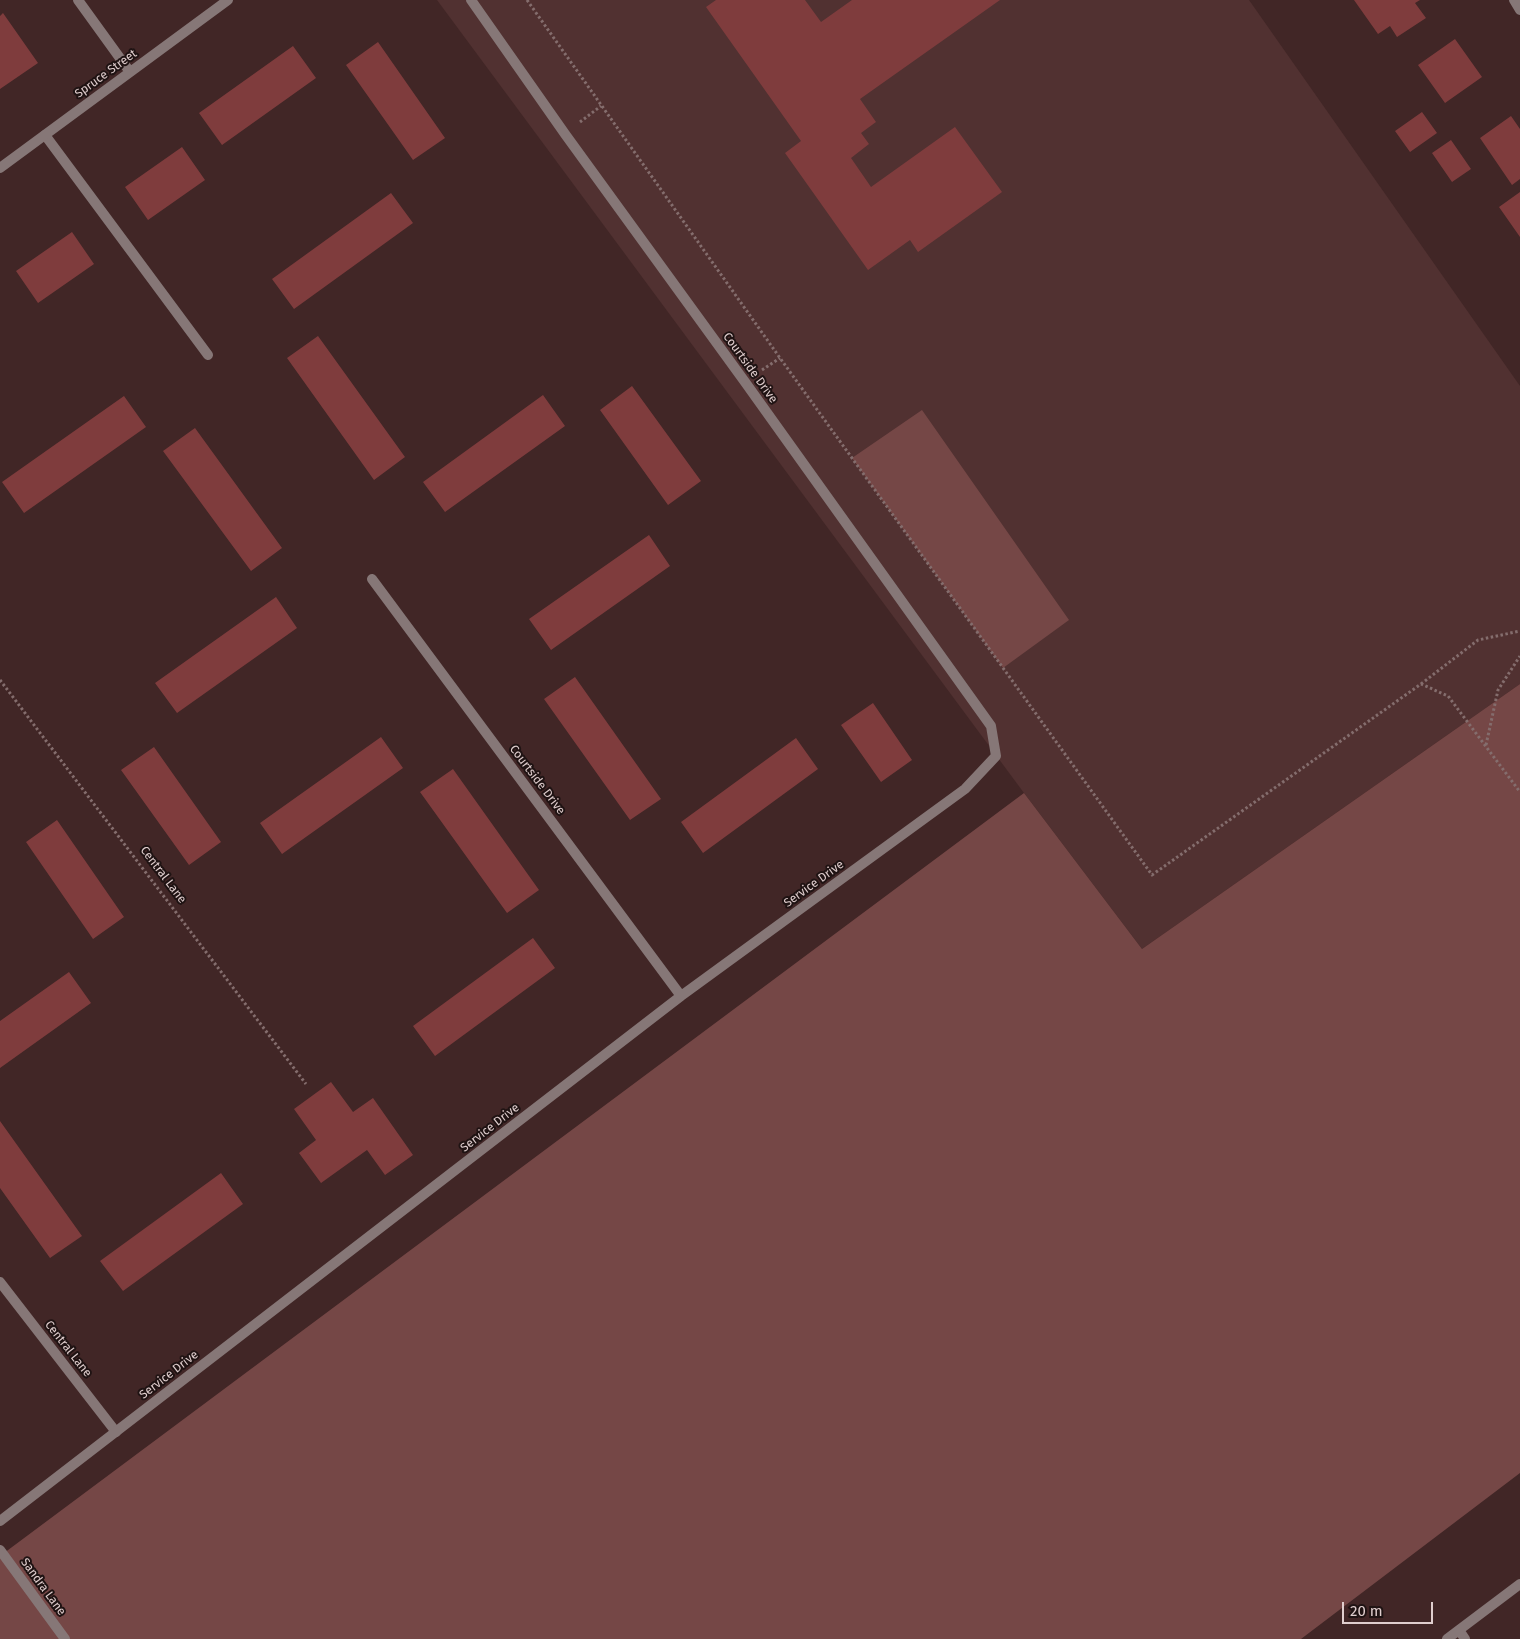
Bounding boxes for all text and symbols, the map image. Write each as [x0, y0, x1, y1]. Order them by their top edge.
street label: Spruce Street [72, 47, 140, 101]
street label: Courtside Drive [720, 330, 780, 406]
street label: Courtside Drive [506, 742, 568, 818]
street label: Central Lane [137, 844, 189, 906]
street label: Service Drive [781, 857, 847, 911]
street label: Service Drive [458, 1101, 522, 1155]
street label: Central Lane [41, 1318, 95, 1380]
street label: Service Drive [137, 1348, 201, 1402]
street label: Sandra Lane [17, 1556, 69, 1618]
scale bar [1345, 1592, 1436, 1624]
text: 20 m [1350, 1602, 1383, 1620]

